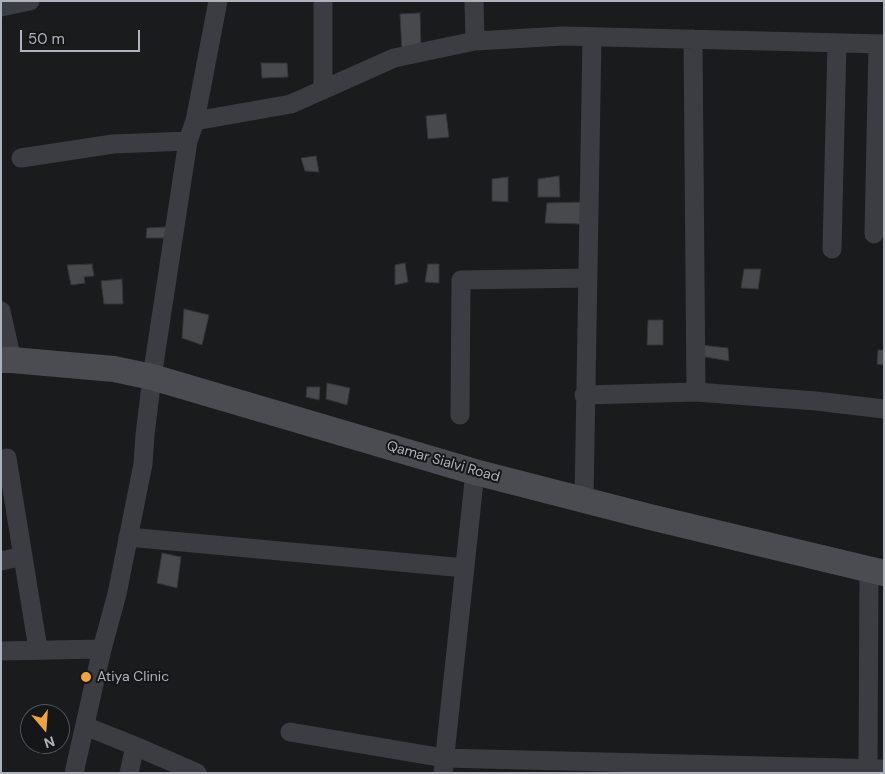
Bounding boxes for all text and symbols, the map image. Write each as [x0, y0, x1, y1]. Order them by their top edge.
scale bar [22, 20, 142, 52]
text: 50 m [28, 29, 65, 49]
street label: Qamar Sialvi Road [385, 438, 501, 486]
place label: Atiya Clinic [97, 669, 169, 685]
marker: Atiya Clinic [79, 670, 93, 684]
north arrow [20, 704, 70, 754]
text: N [42, 732, 57, 752]

